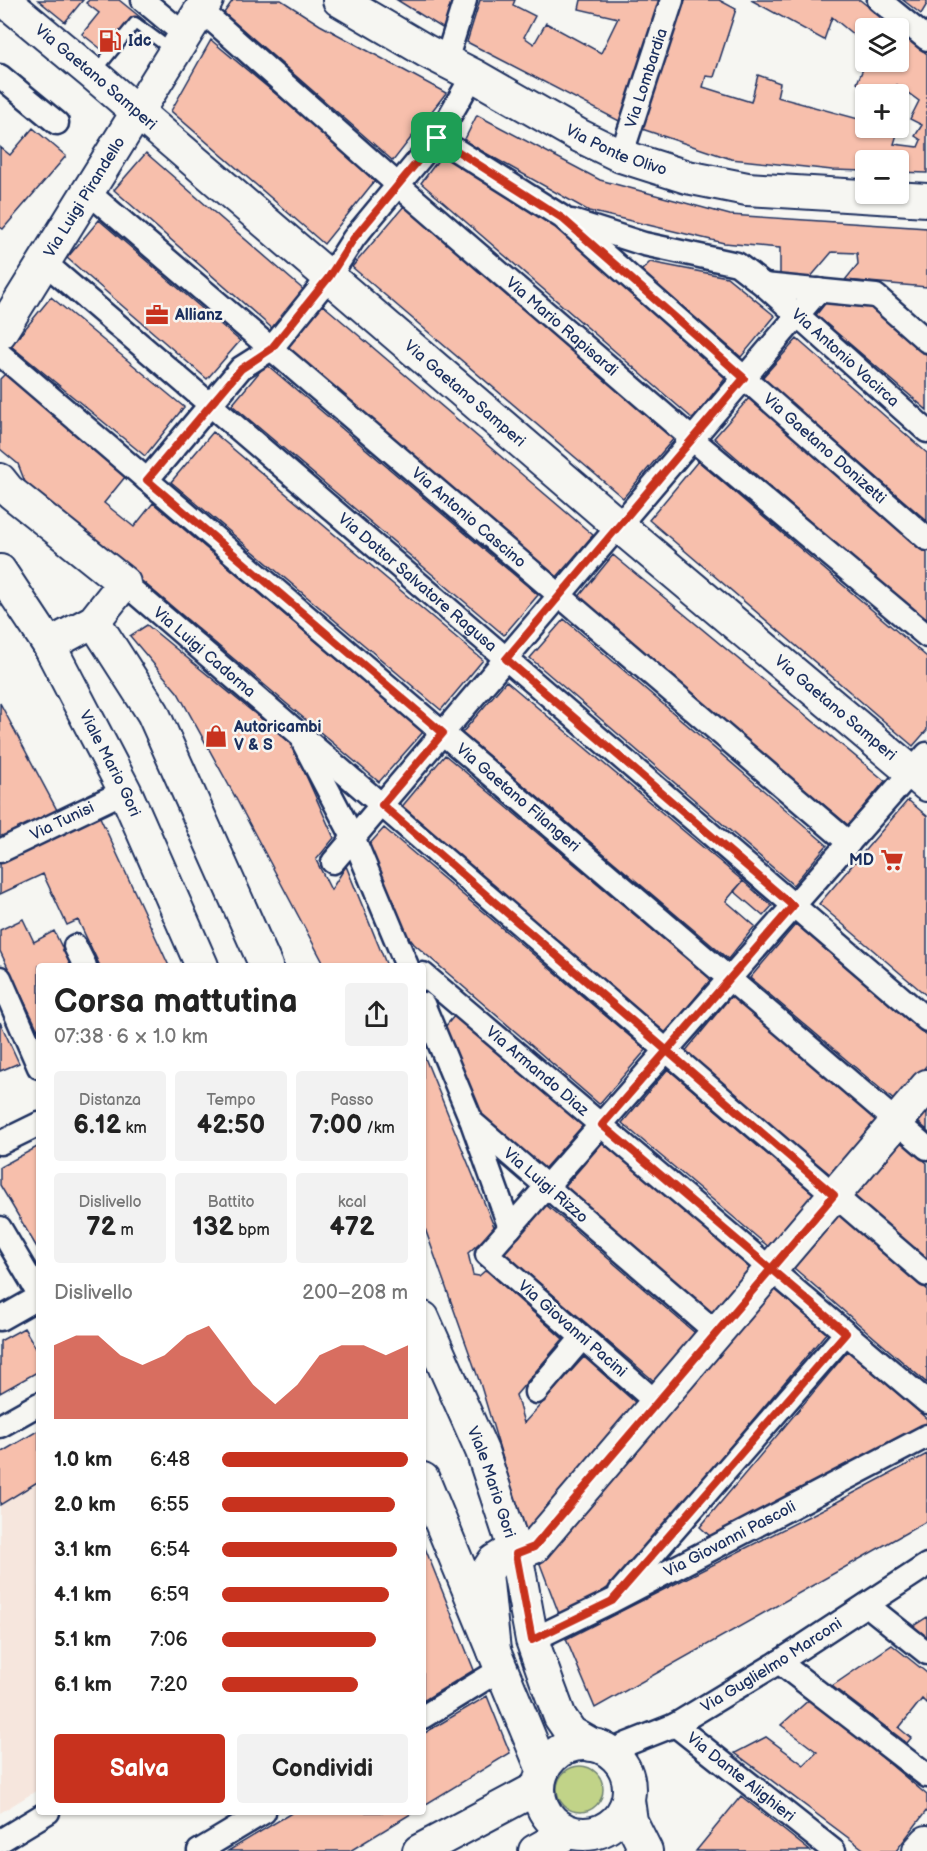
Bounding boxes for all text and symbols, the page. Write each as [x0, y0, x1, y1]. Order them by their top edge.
map controls [855, 18, 909, 204]
button: layers [855, 18, 909, 72]
street label: Via Gaetano Samperi [31, 20, 161, 134]
street label: Via Lombardia [621, 26, 672, 130]
fuel station icon: Idc [97, 28, 123, 54]
place label: Idc [128, 32, 152, 51]
button: + [855, 84, 909, 138]
pin [411, 112, 462, 163]
street label: Via Ponte Olivo [562, 120, 669, 180]
icon: arrive [420, 121, 453, 154]
street label: Via Luigi Pirandello [40, 133, 129, 261]
button: − [855, 150, 909, 204]
street label: Via Mario Rapisardi [502, 273, 622, 380]
office icon: Allianz [144, 302, 170, 328]
street label: Via Antonio Vacirca [787, 305, 903, 411]
place label: Allianz [174, 306, 223, 325]
street label: Via Gaetano Samperi [400, 336, 529, 451]
street label: Via Gaetano Donizetti [759, 389, 890, 508]
street label: Via Antonio Cascino [408, 464, 530, 572]
street label: Via Dottor Salvatore Ragusa [334, 509, 501, 656]
street label: Via Luigi Cadorna [149, 603, 259, 701]
street label: Via Gaetano Samperi [771, 651, 900, 765]
street label: Viale Mario Gori [75, 707, 145, 819]
place label: Autoricambi V & S [233, 718, 322, 755]
shop icon: Autoricambi V & S [203, 723, 229, 749]
street label: Via Gaetano Filangeri [452, 739, 584, 856]
street label: Via Tunisi [27, 798, 97, 844]
supermarket icon: MD [879, 847, 905, 873]
place label: MD [849, 851, 874, 870]
text: Corsa mattutina [54, 982, 298, 1022]
button: share [345, 983, 408, 1046]
street label: Via Armando Diaz [482, 1022, 593, 1120]
text: 07:38 · 6 × 1.0 km [54, 1025, 208, 1049]
text: Distanza [79, 1091, 141, 1110]
text: Tempo [206, 1091, 256, 1110]
text: Passo [330, 1091, 374, 1110]
text: 6.12 [73, 1110, 121, 1141]
text: 42:50 [197, 1110, 265, 1141]
text: 7:00 [309, 1110, 362, 1141]
text: km [121, 1119, 147, 1138]
text: /km [362, 1119, 395, 1138]
street label: Via Luigi Rizzo [499, 1144, 592, 1227]
text: Dislivello [78, 1193, 142, 1212]
text: Battito [207, 1193, 255, 1212]
text: kcal [338, 1193, 366, 1212]
text: 72 [86, 1212, 116, 1243]
text: 132 [192, 1212, 234, 1243]
text: 472 [329, 1212, 375, 1243]
text: m [116, 1221, 134, 1240]
text: bpm [234, 1221, 270, 1240]
street label: Via Giovanni Pacini [514, 1277, 630, 1381]
text: Dislivello [54, 1281, 133, 1305]
text: 200–208 m [302, 1281, 408, 1305]
street label: Viale Mario Gori [463, 1424, 519, 1540]
text: 1.0 km [54, 1448, 112, 1472]
text: 6:48 [150, 1448, 190, 1472]
text: 2.0 km [54, 1493, 116, 1517]
text: 6:55 [150, 1493, 189, 1517]
street label: Via Giovanni Pascoli [661, 1497, 799, 1582]
text: 3.1 km [54, 1538, 111, 1562]
text: 6:54 [150, 1538, 190, 1562]
text: 4.1 km [54, 1583, 112, 1607]
text: 6:59 [150, 1583, 189, 1607]
street label: Via Guglielmo Marconi [698, 1614, 846, 1717]
text: 5.1 km [54, 1628, 111, 1652]
text: 7:06 [150, 1628, 188, 1652]
text: 6.1 km [54, 1673, 112, 1697]
text: 7:20 [150, 1673, 187, 1697]
street label: Via Dante Alighieri [683, 1728, 799, 1826]
button: Salva [54, 1734, 225, 1803]
button: Condividi [237, 1734, 408, 1803]

